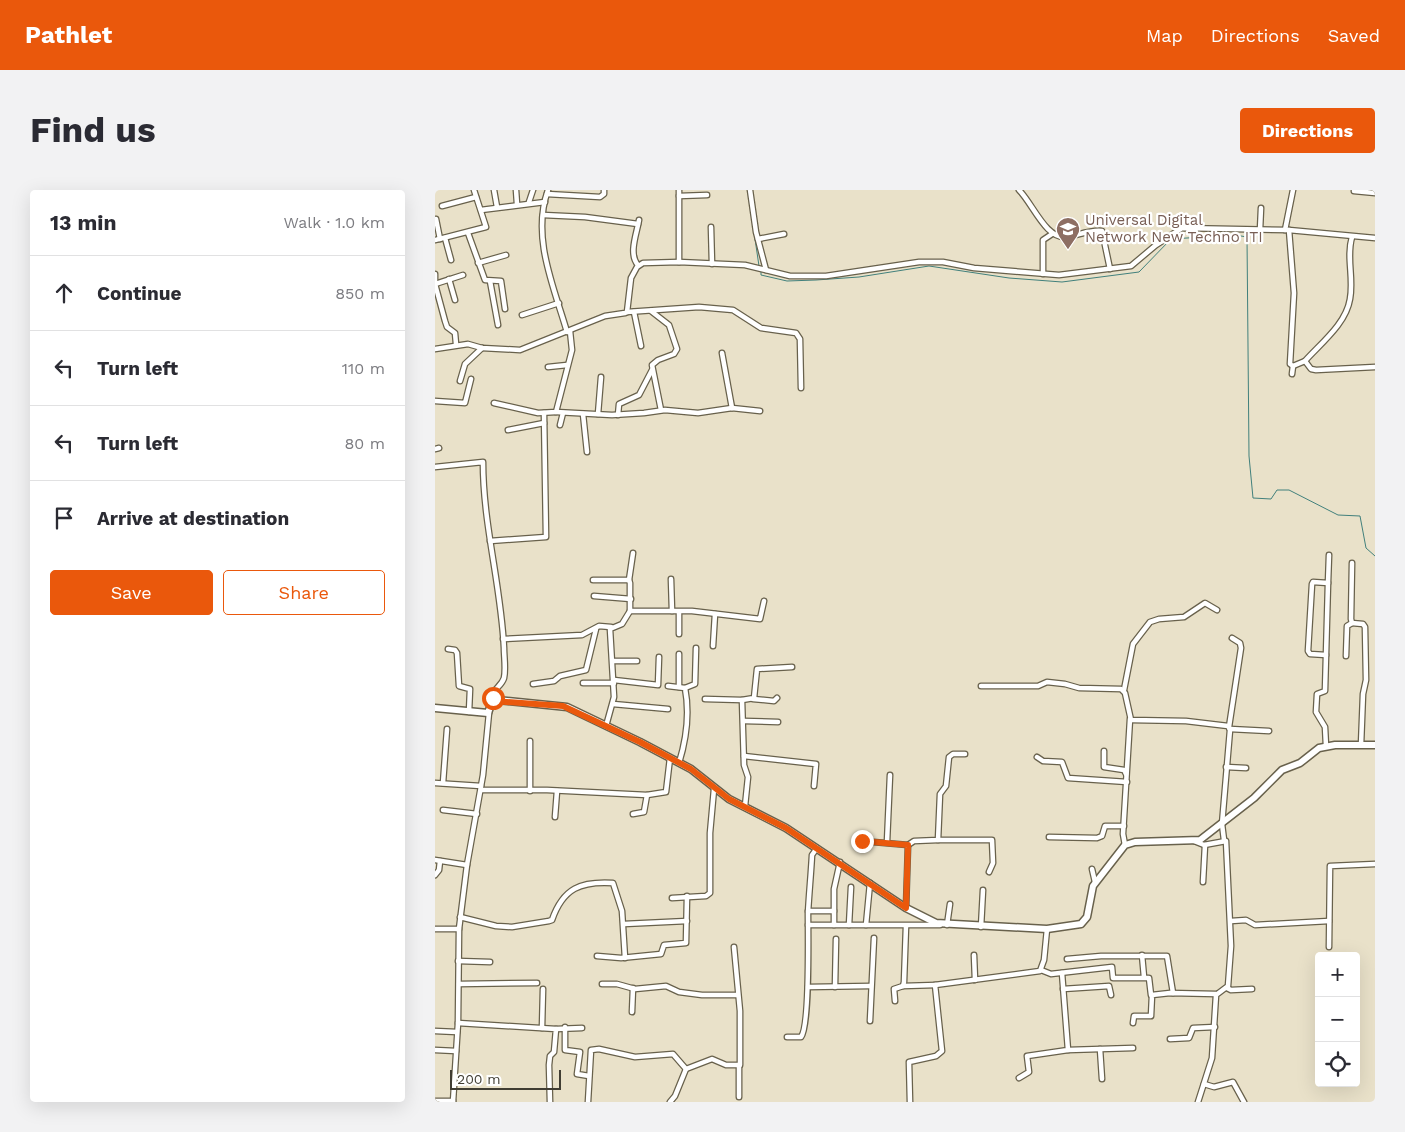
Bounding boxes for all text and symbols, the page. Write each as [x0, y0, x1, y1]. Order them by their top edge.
text: Pathlet [25, 21, 112, 49]
text: Map [1146, 25, 1183, 46]
text: Directions [1211, 25, 1300, 46]
text: Saved [1328, 25, 1380, 46]
button: Directions [1240, 108, 1375, 153]
text: Find us [30, 109, 156, 151]
text: 13 min [50, 210, 116, 235]
place label: Universal Digital Network New Techno ITI [1085, 211, 1263, 246]
text: Walk · 1.0 km [284, 213, 385, 232]
school or university icon: Universal Digital Network New Techno ITI [1055, 216, 1081, 250]
icon: ahead [50, 279, 78, 307]
text: Continue [97, 282, 181, 305]
text: 850 m [335, 284, 385, 303]
icon: left [50, 354, 78, 382]
text: Turn left [97, 357, 178, 380]
text: 110 m [342, 359, 385, 378]
icon: left [50, 429, 78, 457]
text: Turn left [97, 432, 178, 455]
text: 80 m [344, 434, 385, 453]
icon: arrive [50, 504, 78, 532]
text: Arrive at destination [97, 507, 289, 530]
button: Save [50, 570, 213, 615]
button: Share [223, 570, 385, 615]
route start [482, 687, 505, 710]
route end [851, 830, 874, 853]
map controls [1315, 952, 1360, 1087]
button: + [1315, 952, 1360, 997]
button: − [1315, 997, 1360, 1042]
button: locate [1315, 1042, 1360, 1087]
scale bar [450, 1067, 561, 1090]
text: 200 m [457, 1071, 501, 1087]

